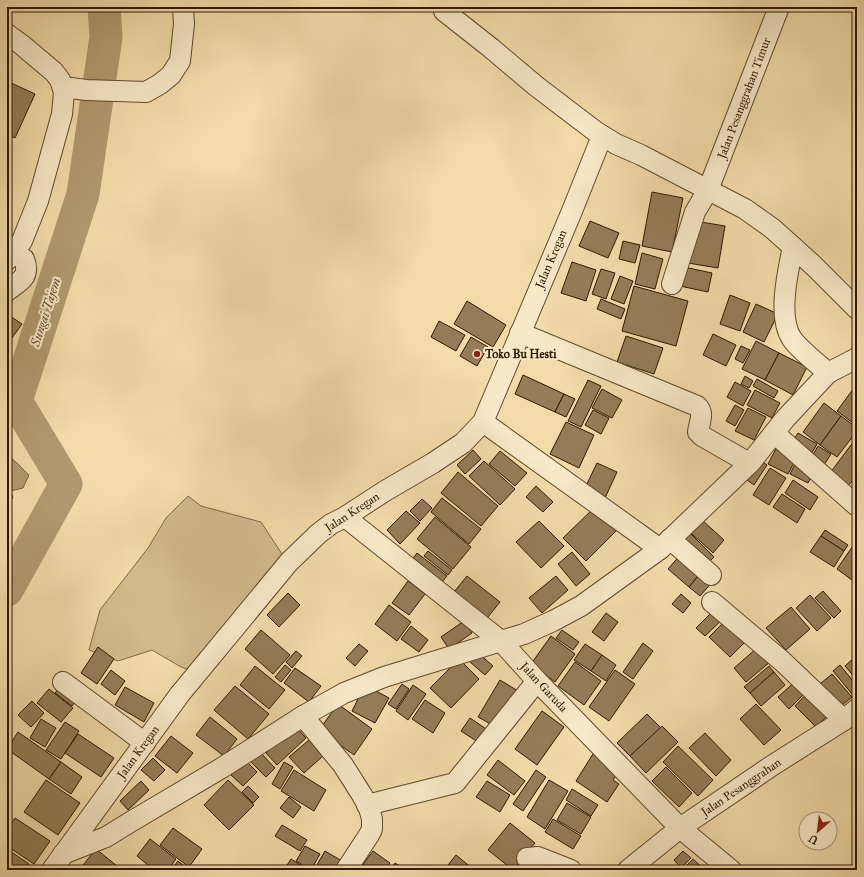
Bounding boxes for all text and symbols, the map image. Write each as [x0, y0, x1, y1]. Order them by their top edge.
street label: Jalan Pesanggrahan Timur [714, 35, 775, 163]
street label: Jalan Kregan [532, 227, 571, 293]
water label: Sungai Tajem [27, 275, 65, 350]
place label: Toko Bu Hesti [484, 347, 557, 361]
marker: Toko Bu Hesti [472, 349, 482, 359]
street label: Jalan Kregan [320, 489, 383, 537]
street label: Jalan Garuda [515, 658, 571, 716]
street label: Jalan Kregan [113, 722, 163, 783]
street label: Jalan Pesanggrahan [697, 755, 785, 821]
north arrow [798, 811, 838, 851]
text: U [806, 831, 820, 847]

